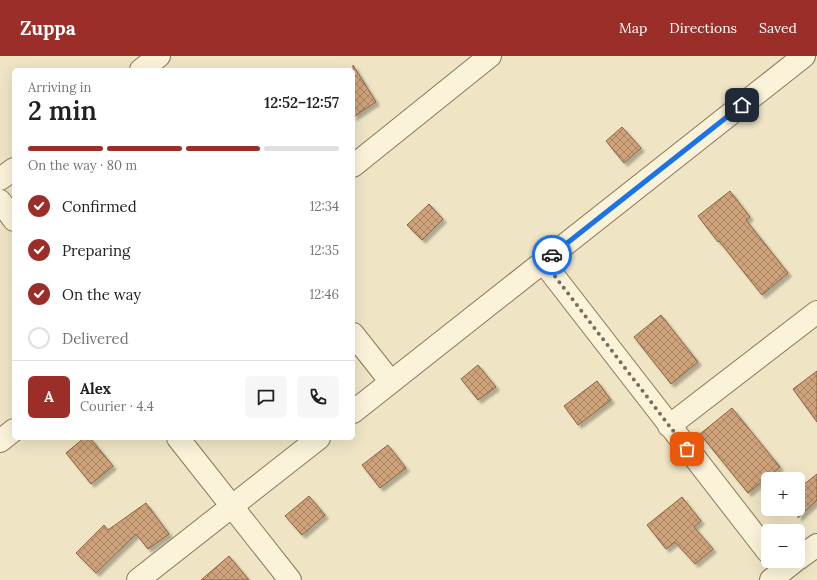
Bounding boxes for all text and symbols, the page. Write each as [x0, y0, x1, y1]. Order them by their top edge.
text: Zuppa [20, 16, 76, 40]
text: Map [619, 19, 647, 37]
text: Directions [669, 19, 737, 37]
text: Saved [759, 19, 797, 37]
text: Arriving in [28, 79, 91, 96]
pin [725, 88, 759, 122]
text: 12:52–12:57 [264, 93, 339, 112]
text: 2 min [28, 94, 97, 127]
icon: home [731, 94, 753, 116]
text: On the way · 80 m [28, 157, 137, 174]
icon: check [28, 195, 50, 217]
text: Confirmed [62, 197, 137, 216]
text: 12:34 [310, 198, 339, 215]
courier [532, 235, 572, 275]
icon: check [28, 239, 50, 261]
text: Preparing [62, 241, 130, 260]
text: 12:35 [310, 242, 339, 259]
icon: car [541, 244, 563, 266]
icon: check [28, 283, 50, 305]
text: On the way [62, 285, 141, 304]
text: 12:46 [309, 286, 339, 303]
text: Delivered [62, 329, 129, 348]
button: chat [245, 376, 287, 418]
button: phone [297, 376, 339, 418]
text: Alex [80, 379, 111, 398]
text: A [44, 387, 54, 406]
text: Courier · 4.4 [80, 398, 154, 415]
pin [670, 432, 704, 466]
icon: bag [676, 438, 698, 460]
map controls [761, 472, 805, 568]
button: + [761, 472, 805, 516]
button: − [761, 524, 805, 568]

